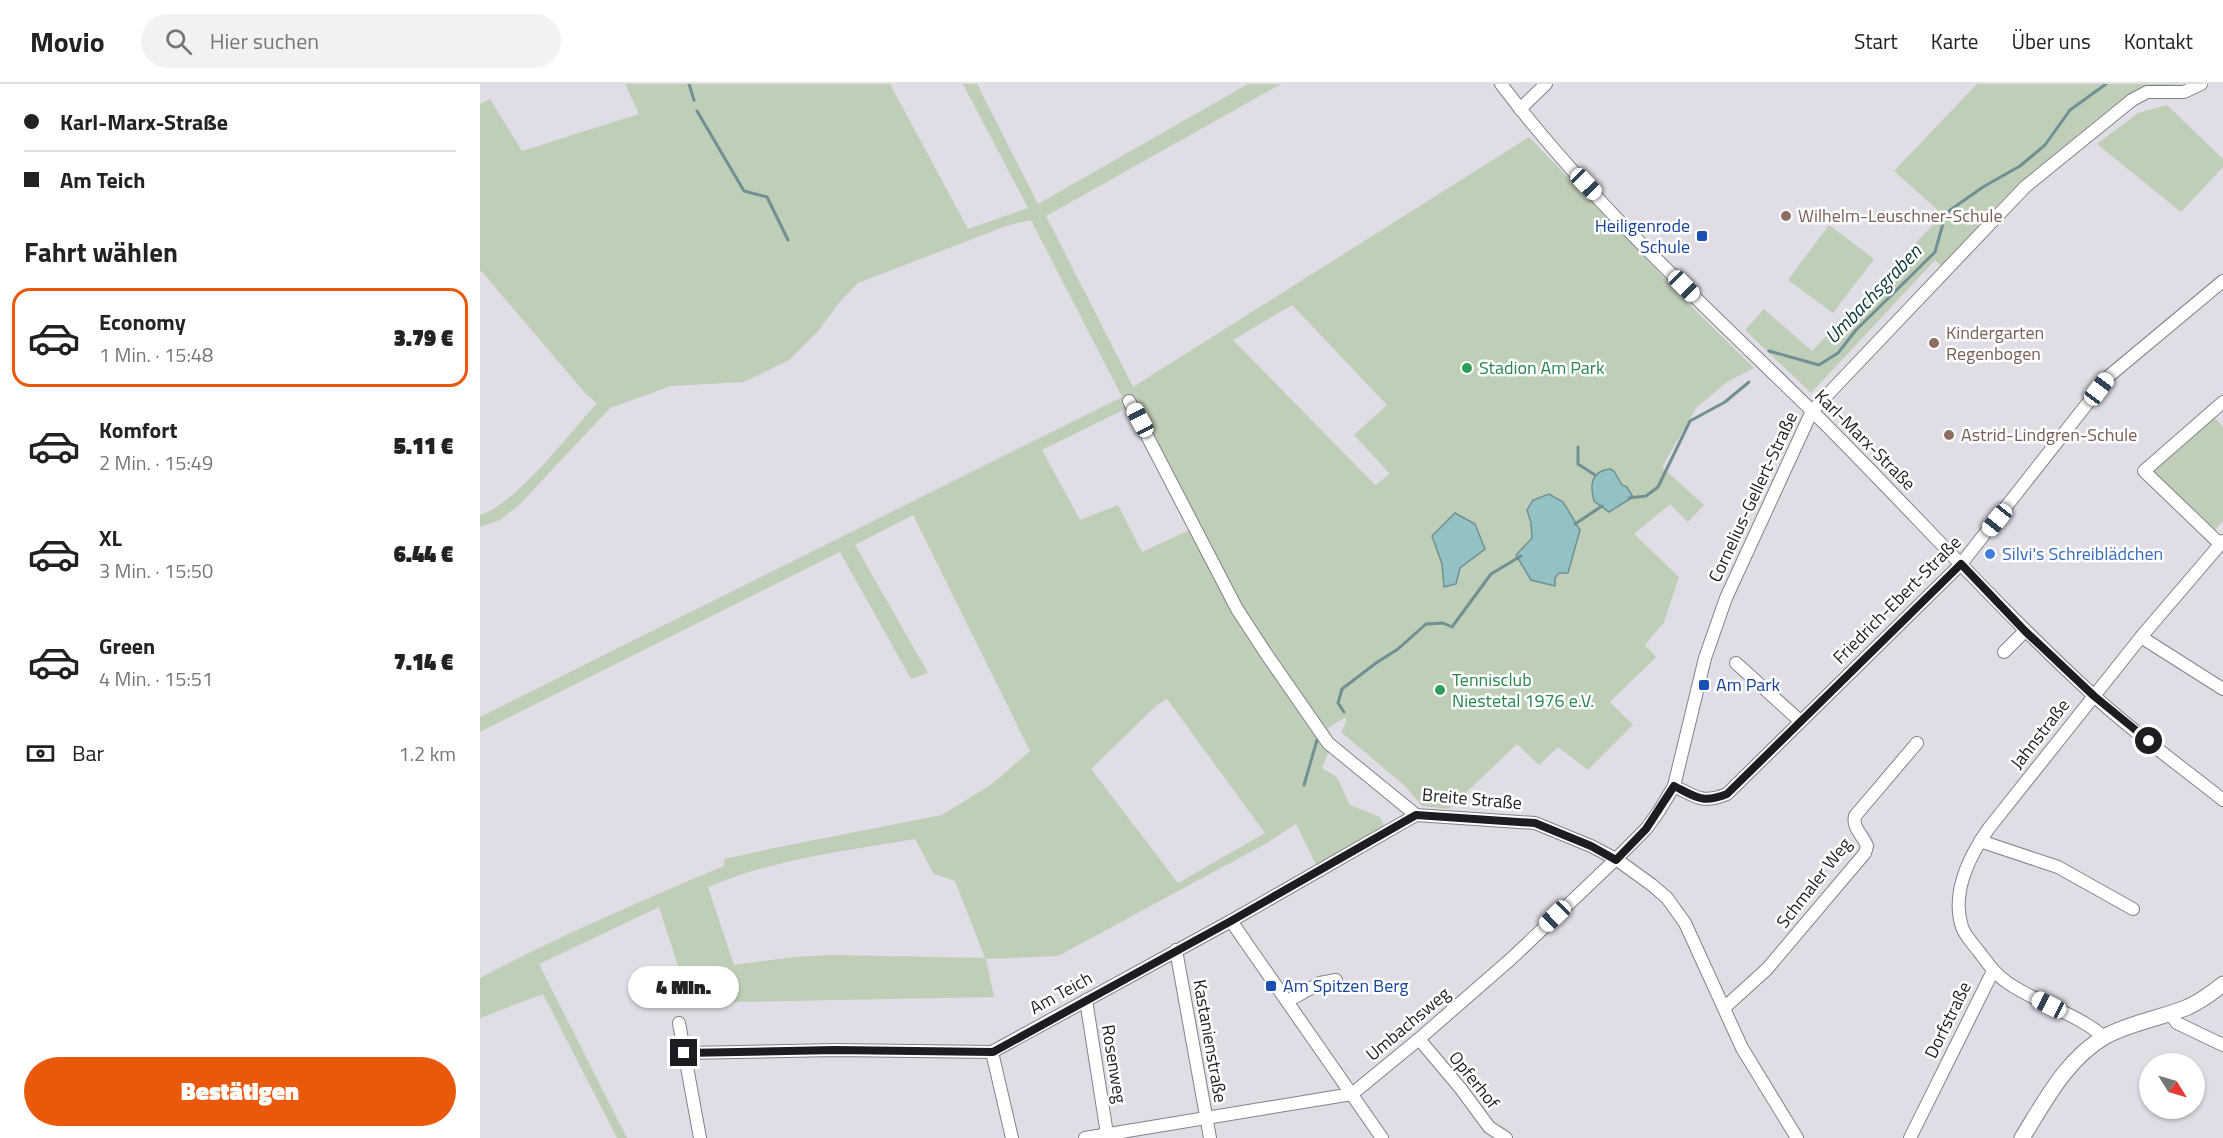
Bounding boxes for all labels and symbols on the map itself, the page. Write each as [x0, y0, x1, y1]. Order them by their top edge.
car [1567, 165, 1605, 203]
place label: Wilhelm-Leuschner-Schule [1798, 202, 2003, 229]
marker: Wilhelm-Leuschner-Schule [1779, 209, 1793, 223]
place label: Heiligenrode Schule [1595, 212, 1690, 260]
marker: Heiligenrode Schule [1695, 229, 1709, 243]
water label: Umbachsgraben [1817, 236, 1929, 351]
car [1665, 267, 1703, 305]
place label: Kindergarten Regenbogen [1946, 319, 2044, 367]
marker: Kindergarten Regenbogen [1927, 336, 1941, 350]
place label: Stadion Am Park [1479, 354, 1605, 381]
marker: Stadion Am Park [1460, 361, 1474, 375]
car [2081, 369, 2117, 409]
street label: Karl-Marx-Straße [1809, 383, 1922, 496]
car [1124, 400, 1156, 440]
street label: Cornelius-Gellert-Straße [1701, 407, 1804, 587]
place label: Astrid-Lindgren-Schule [1961, 421, 2137, 448]
marker: Astrid-Lindgren-Schule [1942, 428, 1956, 442]
car [1979, 500, 2015, 540]
street label: Friedrich-Ebert-Straße [1826, 529, 1967, 670]
place label: Silvi's Schreiblädchen [2002, 540, 2163, 567]
marker: Silvi's Schreiblädchen [1983, 547, 1997, 561]
place label: Tennisclub Niestetal 1976 e.V. [1452, 666, 1594, 714]
place label: Am Park [1716, 671, 1781, 698]
marker: Am Park [1697, 678, 1711, 692]
marker: Tennisclub Niestetal 1976 e.V. [1433, 683, 1447, 697]
street label: Jahnstraße [2003, 693, 2076, 775]
route start [2135, 727, 2162, 754]
street label: Breite Straße [1421, 781, 1523, 816]
street label: Schmaler Weg [1770, 832, 1858, 934]
car [1536, 897, 1574, 935]
street label: Am Teich [1024, 964, 1097, 1021]
callout: 4 Min. [628, 966, 740, 1008]
place label: Am Spitzen Berg [1283, 972, 1409, 999]
street label: Kastanienstraße [1186, 977, 1235, 1105]
street label: Dorfstraße [1917, 977, 1978, 1063]
marker: Am Spitzen Berg [1264, 979, 1278, 993]
street label: Umbachsweg [1360, 980, 1456, 1067]
car [2029, 989, 2069, 1021]
street label: Rosenweg [1095, 1023, 1134, 1105]
route end [670, 1039, 697, 1066]
street label: Opferhof [1443, 1045, 1506, 1114]
north arrow [2139, 1053, 2205, 1119]

